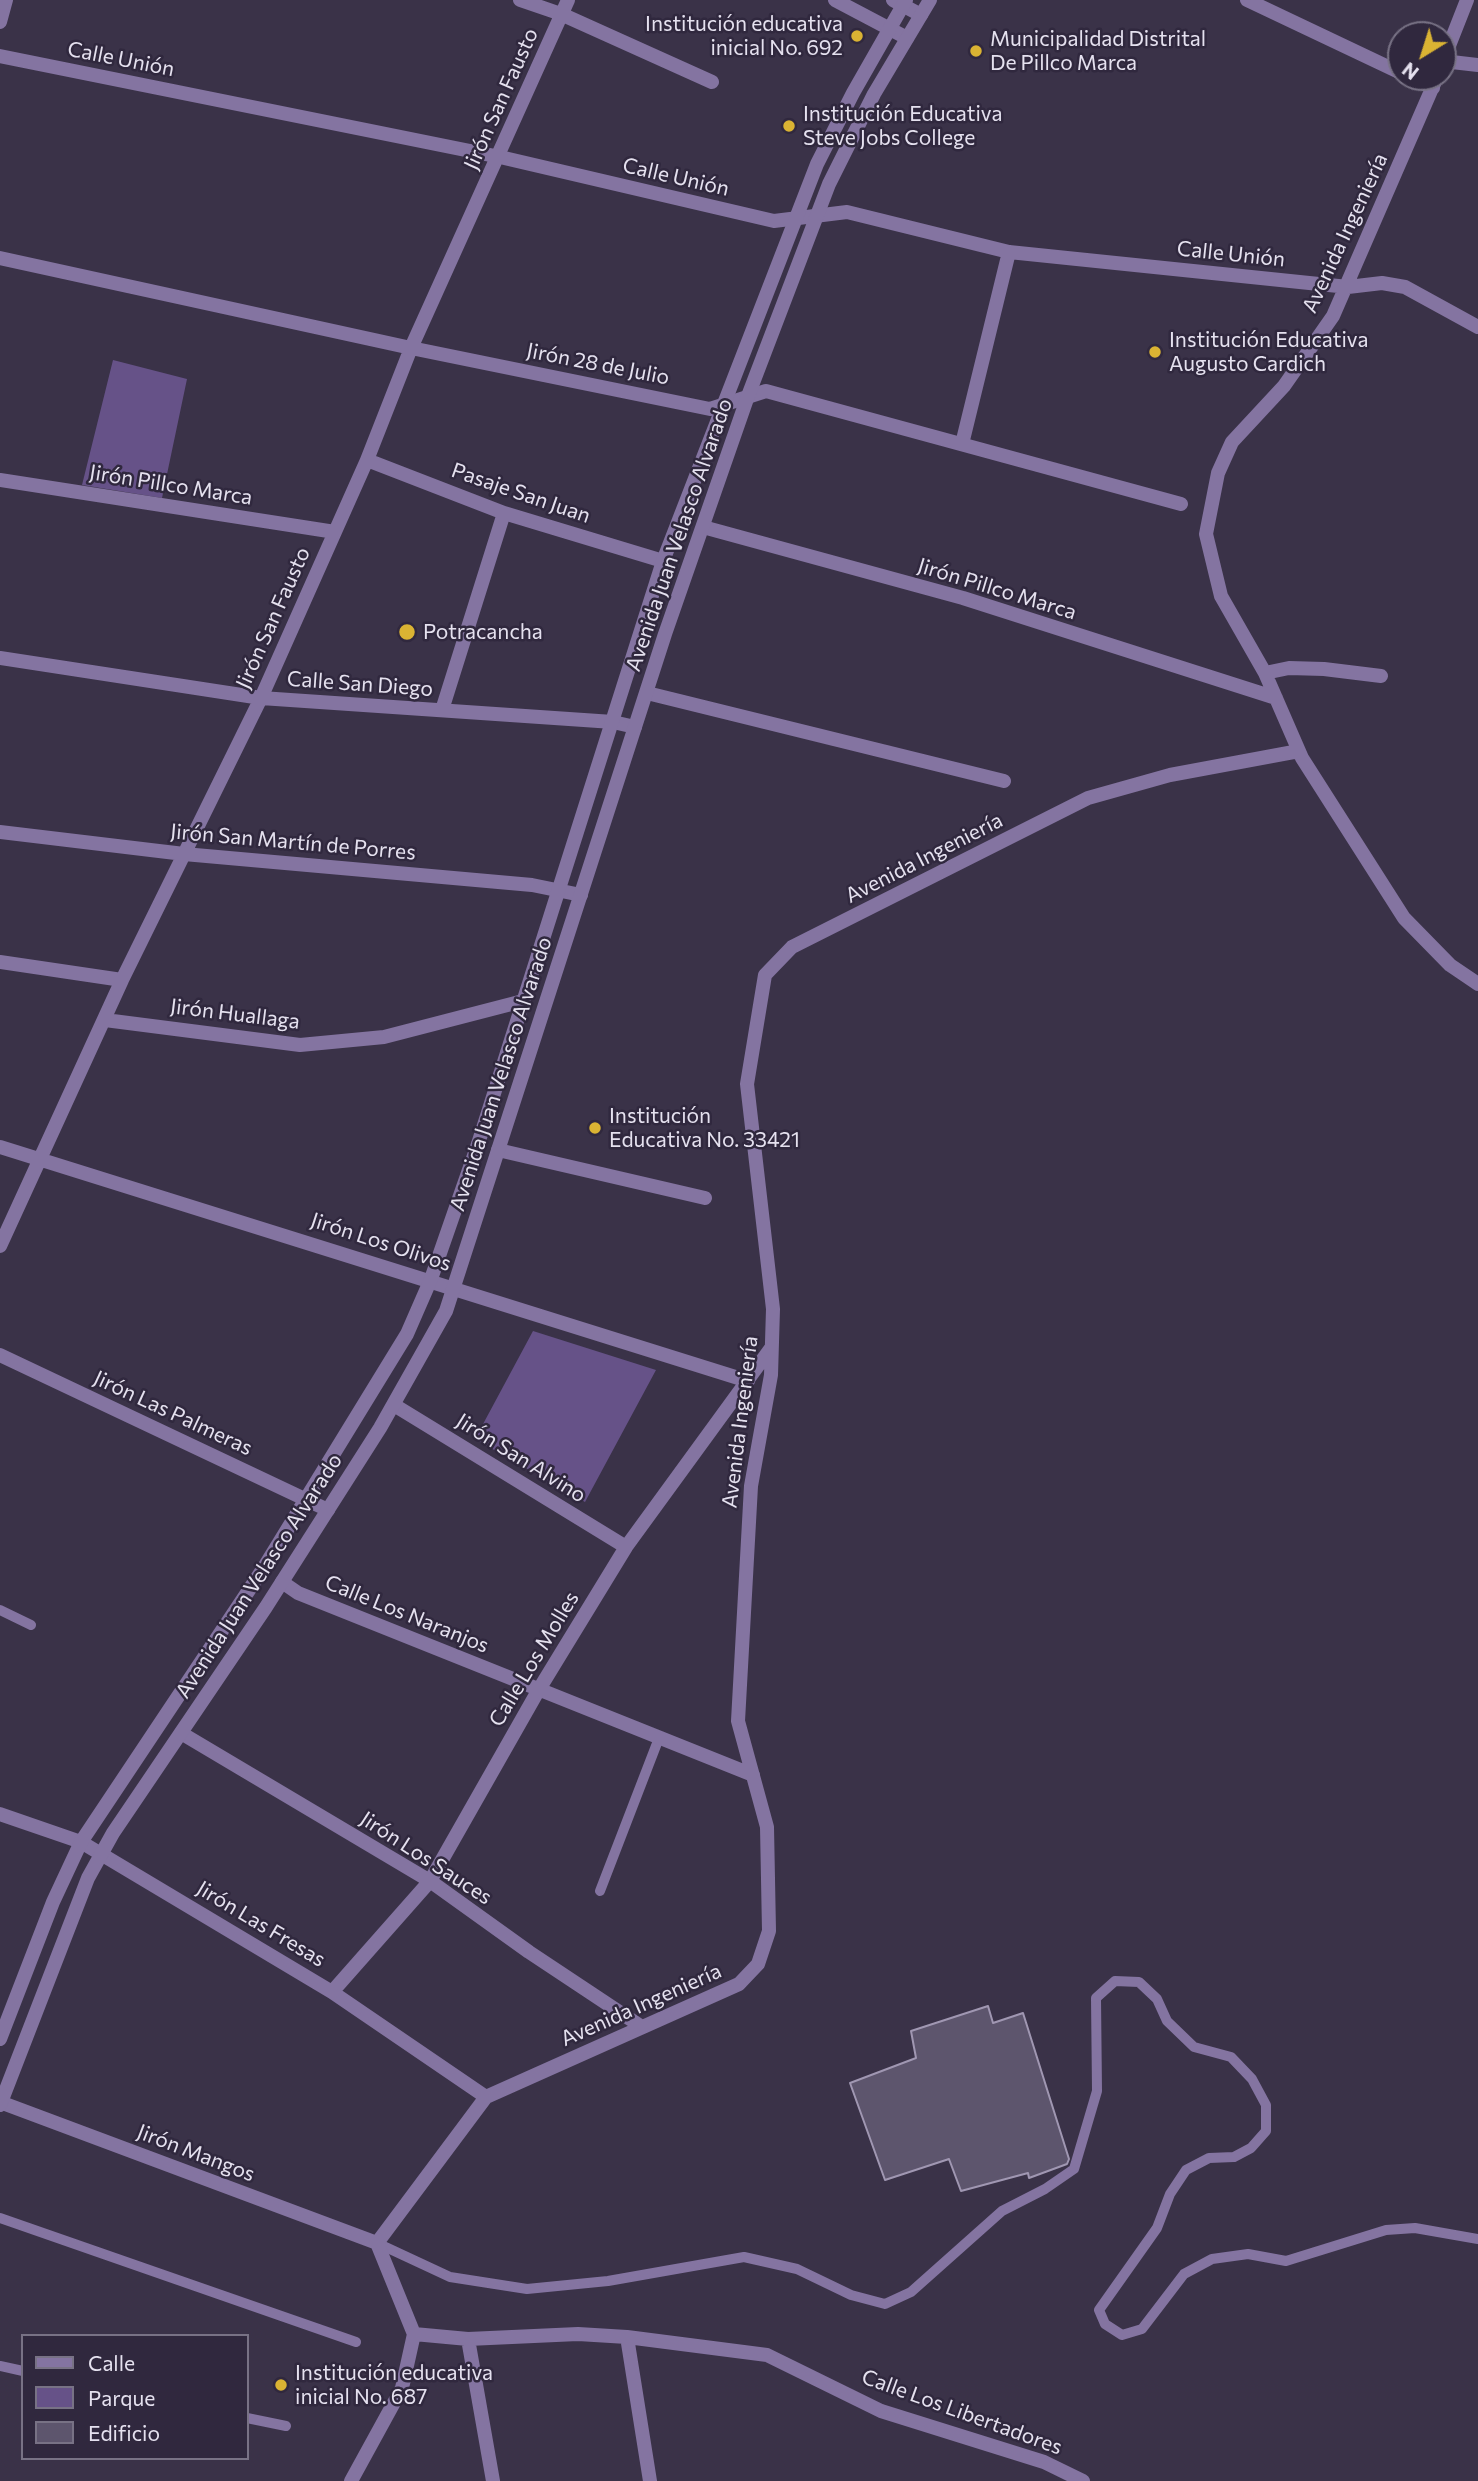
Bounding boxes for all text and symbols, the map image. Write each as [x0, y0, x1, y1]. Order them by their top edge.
place label: Institución educativa inicial No. 692 [645, 11, 843, 61]
north arrow [1387, 21, 1457, 91]
street label: Jirón San Fausto [459, 24, 543, 174]
place label: Municipalidad Distrital De Pillco Marca [990, 26, 1206, 76]
marker: Institución educativa inicial No. 692 [849, 28, 865, 44]
street label: Calle Unión [65, 36, 177, 82]
marker: Municipalidad Distrital De Pillco Marca [968, 43, 984, 59]
text: N [1397, 58, 1423, 85]
place label: Institución Educativa Steve Jobs College [803, 101, 1002, 151]
marker: Institución Educativa Steve Jobs College [781, 118, 797, 134]
street label: Avenida Ingeniería [1297, 149, 1393, 317]
street label: Calle Unión [620, 153, 732, 201]
street label: Calle Unión [1176, 236, 1286, 272]
place label: Institución Educativa Augusto Cardich [1169, 327, 1368, 377]
street label: Jirón 28 de Julio [525, 338, 671, 390]
marker: Institución Educativa Augusto Cardich [1147, 344, 1163, 360]
street label: Avenida Juan Velasco Alvarado [620, 395, 738, 675]
street label: Pasaje San Juan [448, 457, 594, 529]
street label: Jirón Pillco Marca [88, 460, 254, 510]
street label: Jirón San Fausto [231, 543, 315, 693]
street label: Jirón Pillco Marca [915, 553, 1079, 625]
place label: Potracancha [423, 619, 543, 645]
marker: Potracancha [397, 622, 417, 642]
street label: Calle San Diego [286, 666, 434, 702]
street label: Avenida Ingeniería [841, 807, 1007, 909]
street label: Jirón San Martín de Porres [169, 819, 417, 865]
street label: Avenida Juan Velasco Alvarado [445, 934, 557, 1214]
street label: Jirón Huallaga [169, 994, 301, 1034]
place label: Institución Educativa No. 33421 [609, 1103, 800, 1153]
marker: Institución Educativa No. 33421 [587, 1120, 603, 1136]
street label: Jirón Los Olivos [308, 1207, 454, 1277]
street label: Avenida Ingeniería [717, 1335, 763, 1509]
street label: Jirón Las Palmeras [90, 1365, 256, 1461]
street label: Jirón San Alvino [452, 1408, 590, 1508]
street label: Avenida Juan Velasco Alvarado [170, 1449, 348, 1703]
street label: Calle Los Naranjos [321, 1570, 493, 1658]
street label: Calle Los Molles [484, 1587, 584, 1731]
street label: Jirón Los Sauces [355, 1806, 497, 1910]
street label: Jirón Las Fresas [192, 1876, 330, 1972]
street label: Avenida Ingeniería [557, 1958, 725, 2052]
street label: Jirón Mangos [134, 2119, 258, 2187]
legend [21, 2334, 248, 2460]
text: Calle [88, 2350, 135, 2375]
place label: Institución educativa inicial No. 687 [295, 2360, 493, 2410]
street label: Calle Los Libertadores [858, 2364, 1066, 2460]
marker: Institución educativa inicial No. 687 [273, 2377, 289, 2393]
text: Parque [88, 2385, 155, 2410]
text: Edificio [88, 2420, 160, 2445]

